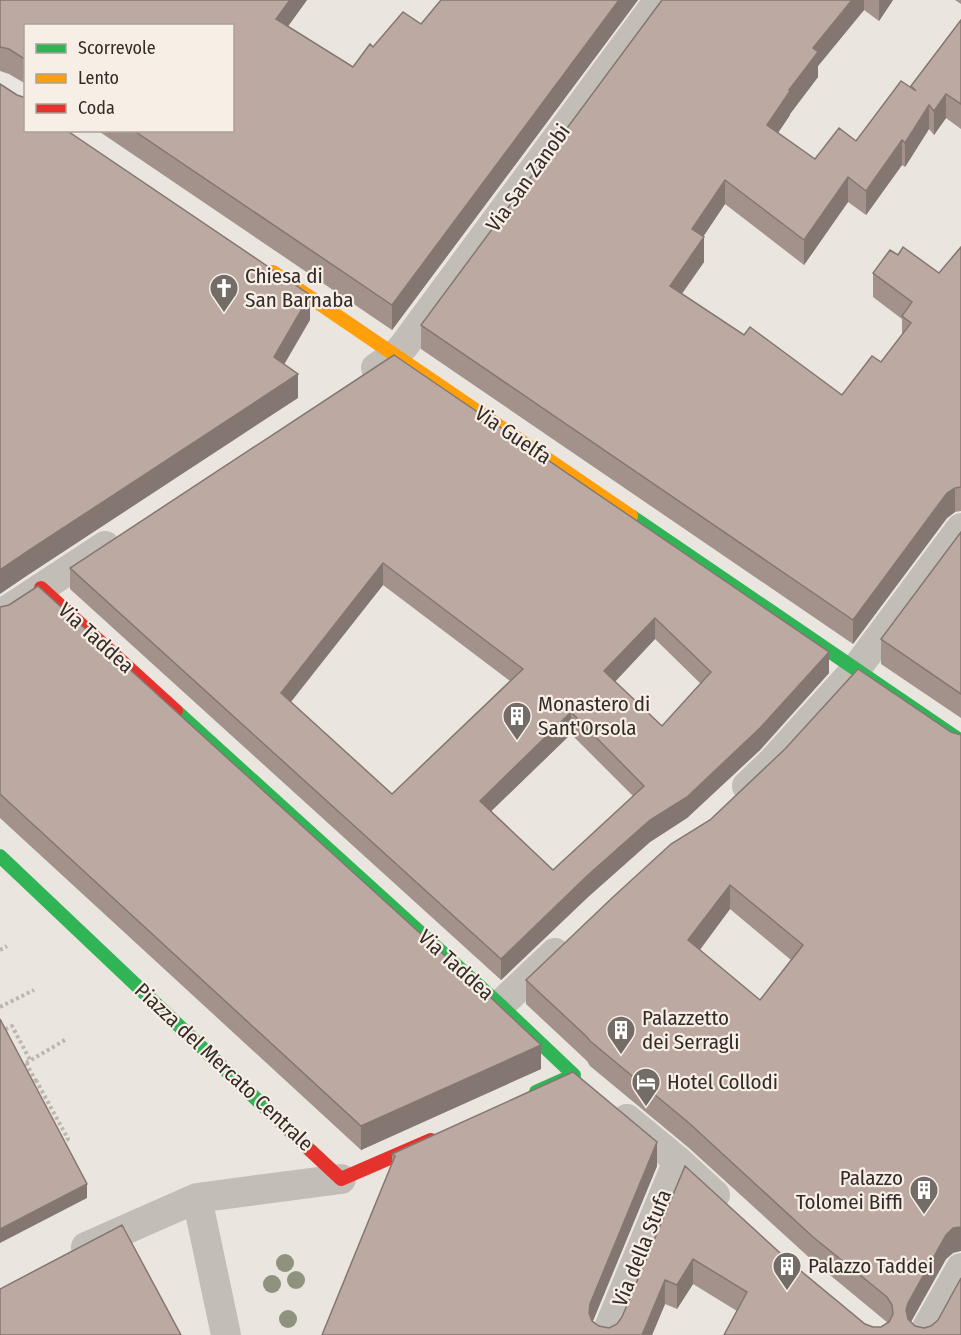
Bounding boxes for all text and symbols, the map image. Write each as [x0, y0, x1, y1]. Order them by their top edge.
legend [24, 24, 234, 132]
text: Scorrevole [78, 37, 156, 59]
text: Lento [78, 67, 119, 89]
text: Coda [78, 97, 115, 119]
street label: Via San Zanobi [480, 119, 576, 237]
place label: Chiesa di San Barnaba [245, 263, 353, 313]
church icon: Chiesa di San Barnaba [208, 272, 240, 314]
street label: Via Guelfa [470, 400, 556, 470]
street label: Via Taddea [53, 597, 139, 679]
place label: Monastero di Sant'Orsola [538, 691, 650, 741]
building icon: Monastero di Sant'Orsola [501, 700, 533, 742]
street label: Via Taddea [413, 924, 499, 1006]
street label: Piazza del Mercato Centrale [129, 977, 319, 1157]
place label: Palazzetto dei Serragli [642, 1005, 739, 1055]
building icon: Palazzetto dei Serragli [605, 1014, 637, 1056]
hotel icon: Hotel Collodi [630, 1066, 662, 1108]
place label: Hotel Collodi [667, 1069, 778, 1095]
place label: Palazzo Tolomei Biffi [796, 1165, 903, 1215]
building icon: Palazzo Tolomei Biffi [908, 1174, 940, 1216]
street label: Via della Stufa [607, 1186, 677, 1310]
building icon: Palazzo Taddei [771, 1250, 803, 1292]
place label: Palazzo Taddei [808, 1253, 933, 1279]

